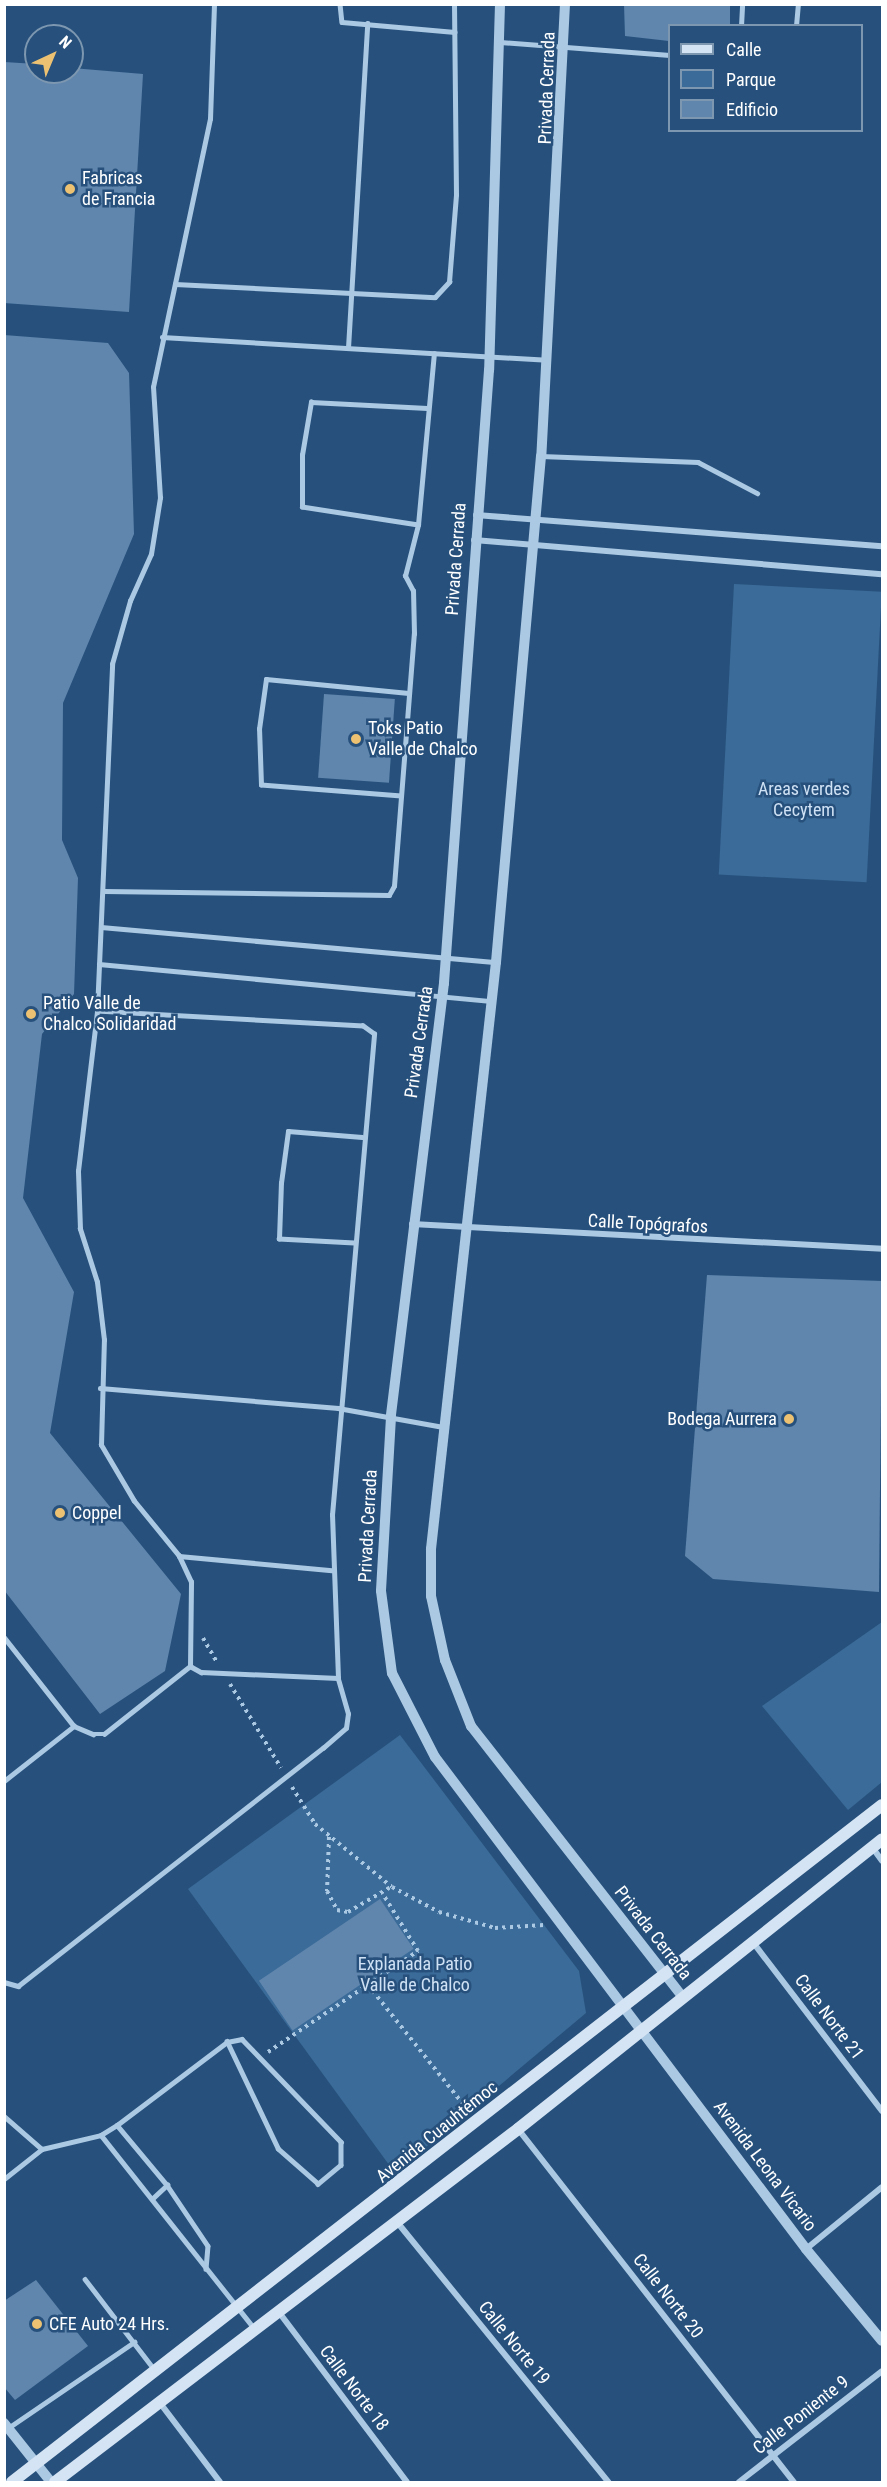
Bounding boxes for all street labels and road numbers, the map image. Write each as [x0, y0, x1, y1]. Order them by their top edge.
street label: Privada Cerrada [534, 31, 560, 145]
street label: Privada Cerrada [441, 502, 471, 616]
street label: Privada Cerrada [400, 985, 438, 1099]
street label: Calle Topógrafos [587, 1210, 709, 1238]
street label: Privada Cerrada [354, 1469, 382, 1583]
street label: Privada Cerrada [610, 1882, 696, 1984]
street label: Calle Norte 21 [790, 1970, 868, 2064]
street label: Avenida Cuauhtémoc [372, 2076, 502, 2188]
street label: Avenida Leona Vicario [709, 2096, 821, 2236]
street label: Calle Norte 20 [628, 2249, 708, 2343]
street label: Calle Norte 19 [474, 2297, 554, 2389]
street label: Calle Norte 18 [315, 2341, 393, 2435]
street label: Calle Poniente 9 [749, 2371, 853, 2459]

